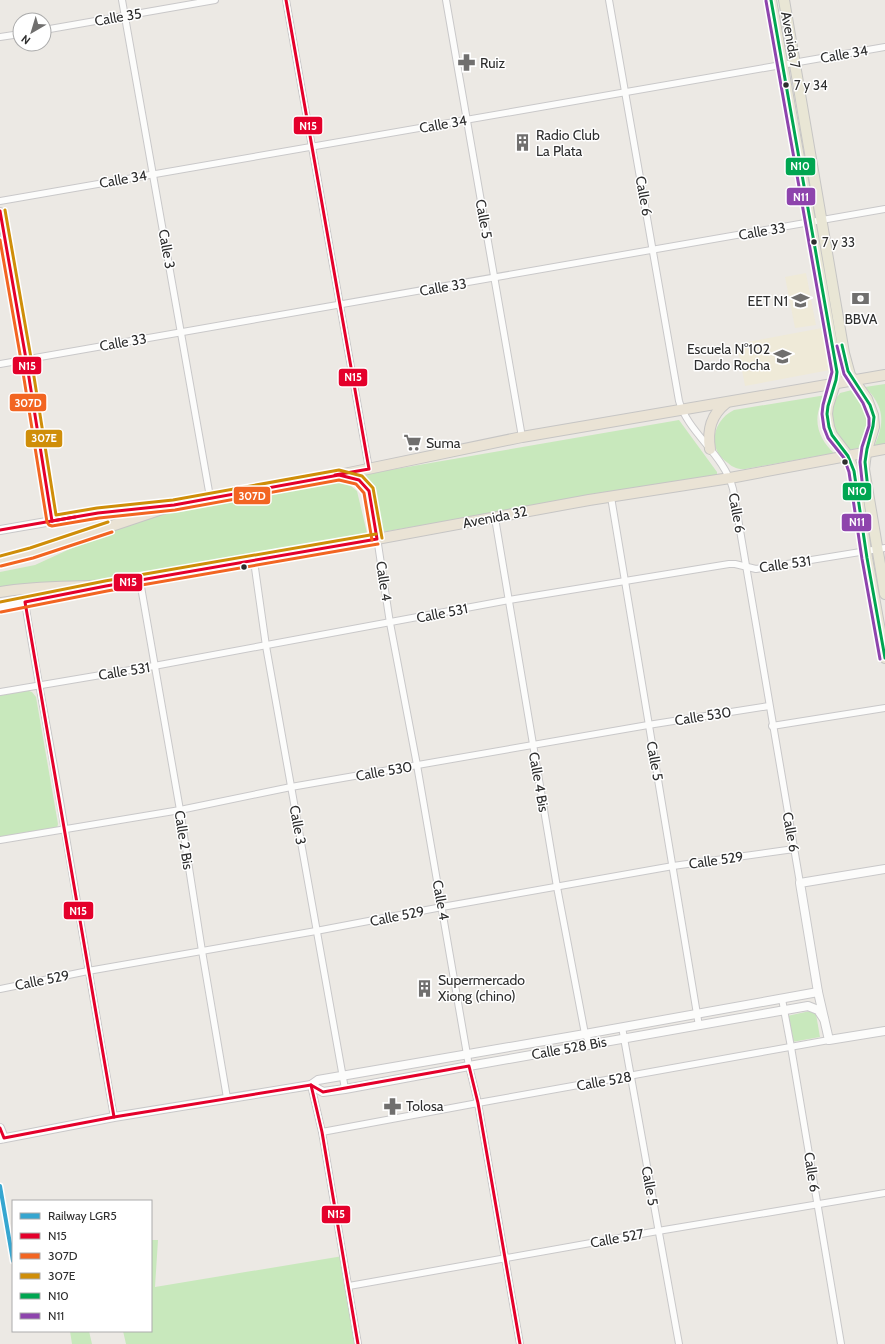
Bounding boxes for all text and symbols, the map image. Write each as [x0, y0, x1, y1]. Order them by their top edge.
street label: Calle 35 [93, 4, 143, 30]
street label: Avenida 7 [777, 10, 805, 70]
north arrow [12, 12, 52, 52]
text: N [18, 32, 33, 48]
street label: Calle 34 [819, 41, 869, 67]
pharmacy icon: Ruiz [457, 53, 477, 73]
place label: Ruiz [480, 54, 506, 72]
place label: 7 y 34 [794, 77, 828, 93]
marker: 7 y 34 [781, 80, 791, 90]
street label: Calle 34 [418, 111, 468, 137]
line badge: N15 [293, 116, 323, 135]
text: N15 [299, 119, 317, 133]
place label: Radio Club La Plata [536, 126, 600, 160]
building icon: Radio Club La Plata [513, 133, 533, 153]
line badge: N10 [785, 157, 816, 176]
text: N10 [790, 159, 810, 173]
street label: Calle 34 [98, 166, 148, 192]
street label: Calle 6 [632, 175, 656, 217]
line badge: N11 [786, 187, 816, 206]
text: N11 [793, 190, 809, 204]
street label: Calle 5 [472, 198, 496, 240]
street label: Calle 33 [737, 218, 787, 244]
street label: Calle 3 [155, 228, 179, 270]
place label: 7 y 33 [822, 234, 855, 250]
marker: 7 y 33 [809, 237, 819, 247]
street label: Calle 33 [418, 274, 468, 300]
bank icon: BBVA [851, 289, 871, 309]
school or university icon: EET N1 [791, 291, 811, 311]
place label: EET N1 [747, 292, 788, 310]
place label: BBVA [845, 310, 878, 328]
street label: Calle 33 [98, 329, 148, 355]
place label: Escuela N°102 Dardo Rocha [687, 340, 770, 374]
school or university icon: Escuela N°102 Dardo Rocha [773, 347, 793, 367]
line badge: N15 [12, 356, 42, 375]
text: N15 [18, 359, 36, 373]
line badge: N15 [338, 368, 368, 387]
text: N15 [344, 370, 362, 384]
line badge: 307D [9, 393, 47, 412]
text: 307D [14, 396, 42, 410]
line badge: 307E [25, 429, 63, 448]
text: 307E [31, 431, 57, 445]
supermarket icon: Suma [403, 433, 423, 453]
place label: Suma [426, 434, 461, 452]
unlabelled marker [840, 457, 850, 467]
line badge: N10 [842, 482, 872, 501]
text: N10 [847, 484, 867, 498]
line badge: 307D [233, 486, 271, 505]
text: 307D [238, 489, 266, 503]
street label: Calle 6 [725, 492, 749, 534]
street label: Avenida 32 [461, 502, 529, 532]
line badge: N11 [841, 513, 872, 532]
text: N11 [849, 515, 865, 529]
street label: Calle 531 [758, 551, 812, 577]
street label: Calle 4 [372, 560, 396, 602]
unlabelled marker [239, 562, 249, 572]
line badge: N15 [113, 573, 143, 592]
text: N15 [119, 575, 137, 589]
street label: Calle 531 [415, 599, 469, 627]
street label: Calle 531 [97, 658, 151, 684]
street label: Calle 530 [673, 703, 733, 729]
street label: Calle 5 [643, 740, 667, 782]
street label: Calle 4 Bis [525, 751, 553, 814]
street label: Calle 530 [354, 757, 414, 785]
street label: Calle 3 [286, 804, 310, 846]
street label: Calle 2 Bis [170, 809, 198, 871]
street label: Calle 6 [779, 811, 803, 853]
street label: Calle 529 [687, 847, 745, 873]
street label: Calle 4 [429, 879, 453, 921]
line badge: N15 [63, 901, 94, 920]
street label: Calle 529 [368, 902, 426, 930]
text: N15 [69, 904, 87, 918]
street label: Calle 529 [13, 966, 71, 994]
place label: Supermercado Xiong (chino) [438, 971, 525, 1005]
building icon: Supermercado Xiong (chino) [415, 978, 435, 998]
street label: Calle 528 Bis [530, 1033, 608, 1063]
street label: Calle 528 [575, 1067, 633, 1095]
pharmacy icon: Tolosa [383, 1096, 403, 1116]
place label: Tolosa [406, 1097, 444, 1115]
street label: Calle 6 [800, 1151, 824, 1193]
street label: Calle 5 [638, 1165, 662, 1207]
legend [12, 1200, 152, 1332]
line badge: N15 [321, 1205, 351, 1224]
text: N15 [327, 1207, 345, 1221]
text: Railway LGR5 [48, 1208, 117, 1223]
street label: Calle 527 [589, 1224, 645, 1252]
text: N15 [48, 1228, 67, 1243]
text: 307D [48, 1248, 78, 1263]
text: 307E [48, 1268, 76, 1283]
text: N10 [48, 1288, 69, 1303]
text: N11 [48, 1308, 64, 1323]

